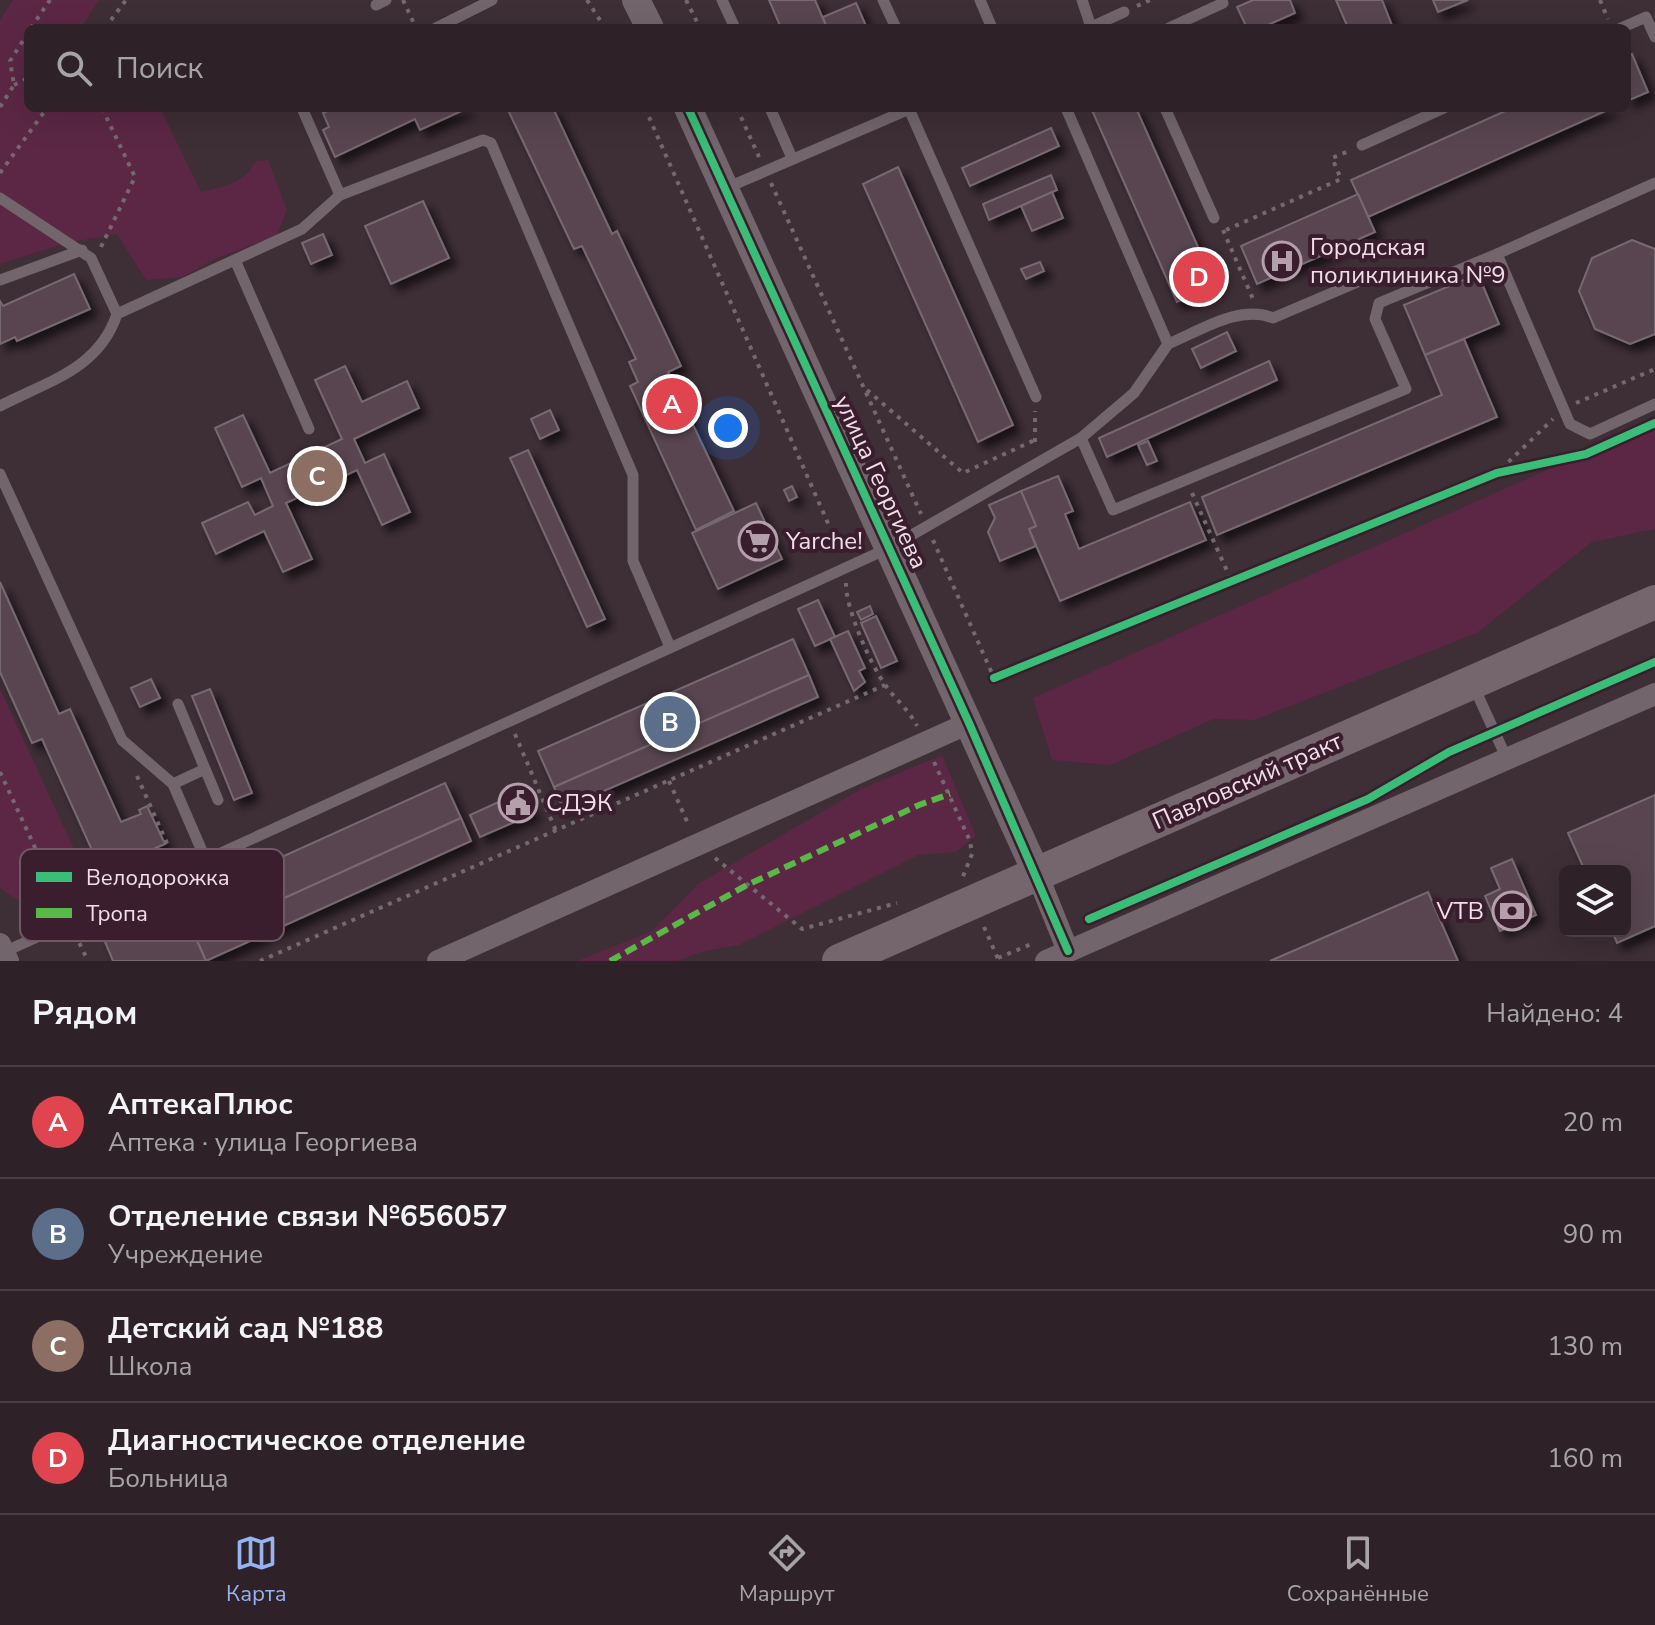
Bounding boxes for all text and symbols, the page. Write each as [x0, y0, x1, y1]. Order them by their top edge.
search box [24, 24, 1631, 112]
icon: search [52, 46, 96, 90]
text: Поиск [116, 48, 203, 89]
place label: Городская поликлиника №9 [1310, 231, 1506, 291]
hospital icon: Городская поликлиника №9 [1261, 240, 1303, 282]
pin: D [1173, 247, 1225, 307]
pin: A [646, 374, 698, 434]
street label: улица Георгиева [827, 390, 935, 574]
your location [708, 408, 748, 448]
pin: C [291, 446, 343, 506]
supermarket icon: Yarche! [737, 520, 779, 562]
place label: Yarche! [785, 525, 863, 557]
pin: B [644, 692, 696, 752]
street label: Павловский тракт [1147, 725, 1347, 837]
public building icon: СДЭК [497, 782, 539, 824]
place label: СДЭК [546, 787, 613, 819]
legend [20, 849, 284, 941]
text: Велодорожка [86, 863, 230, 893]
map controls [1559, 865, 1631, 937]
button: layers [1559, 865, 1631, 937]
bank icon: VTB [1491, 890, 1533, 932]
place label: VTB [1435, 895, 1484, 927]
text: Тропа [86, 899, 148, 929]
text: Рядом [32, 990, 138, 1036]
text: Найдено: 4 [1486, 996, 1623, 1031]
text: АптекаПлюс [108, 1084, 293, 1125]
text: A [48, 1105, 68, 1140]
text: 20 m [1563, 1105, 1623, 1140]
text: Аптека · улица Георгиева [108, 1125, 418, 1160]
text: Отделение связи №656057 [108, 1196, 508, 1237]
text: B [49, 1217, 67, 1252]
text: 90 m [1563, 1217, 1623, 1252]
text: Учреждение [108, 1237, 263, 1272]
text: Детский сад №188 [108, 1308, 384, 1349]
text: C [49, 1329, 67, 1364]
text: 130 m [1547, 1329, 1623, 1364]
text: Школа [108, 1349, 192, 1384]
text: Диагностическое отделение [108, 1420, 526, 1461]
text: D [48, 1441, 68, 1476]
text: 160 m [1547, 1441, 1623, 1476]
text: Больница [108, 1461, 229, 1496]
tab: Карта [226, 1531, 287, 1609]
tab: Маршрут [739, 1531, 835, 1609]
tab: Сохранённые [1287, 1531, 1429, 1609]

